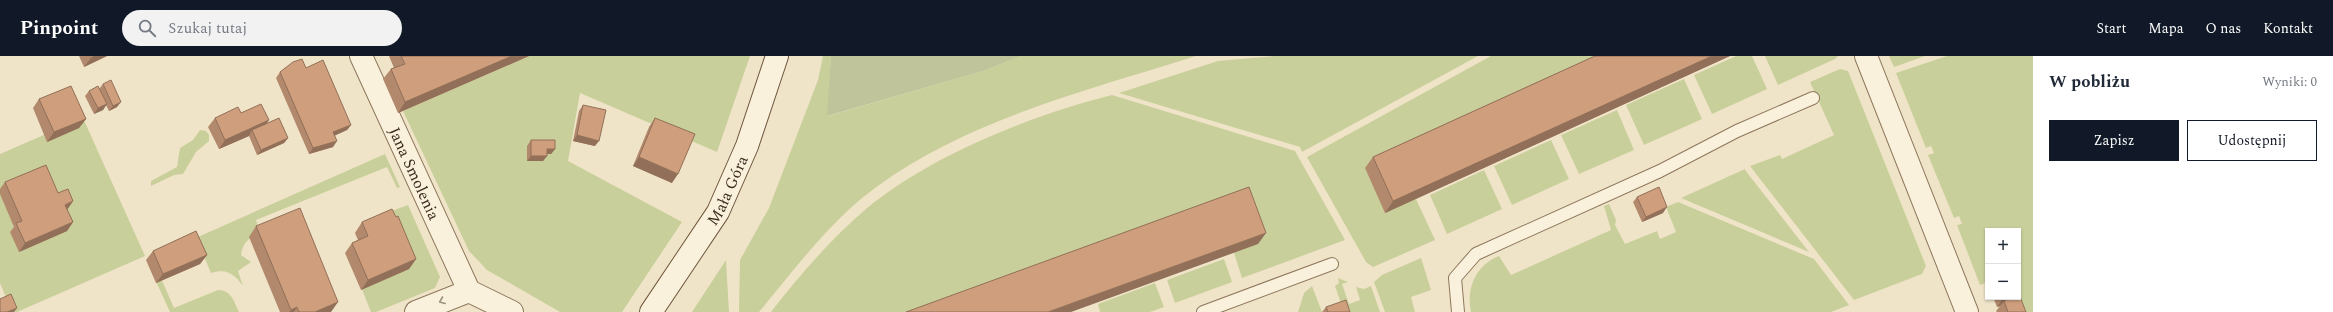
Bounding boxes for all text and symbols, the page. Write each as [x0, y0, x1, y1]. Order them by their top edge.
search box [122, 10, 402, 46]
text: Pinpoint [20, 14, 98, 43]
icon: search [136, 17, 158, 39]
text: Szukaj tutaj [168, 17, 247, 40]
text: Start [2096, 18, 2126, 39]
text: Mapa [2148, 18, 2184, 39]
text: O nas [2206, 18, 2241, 39]
text: Kontakt [2263, 18, 2313, 39]
text: W pobliżu [2049, 69, 2130, 95]
text: Wyniki: 0 [2262, 72, 2317, 92]
button: Zapisz [2049, 120, 2179, 161]
button: Udostępnij [2187, 120, 2317, 161]
street label: Jana Smolenia [382, 123, 446, 224]
street label: Mała Góra [701, 151, 755, 231]
map controls [1985, 228, 2021, 300]
button: + [1985, 228, 2021, 264]
button: − [1985, 264, 2021, 300]
one-way arrow [439, 297, 446, 305]

